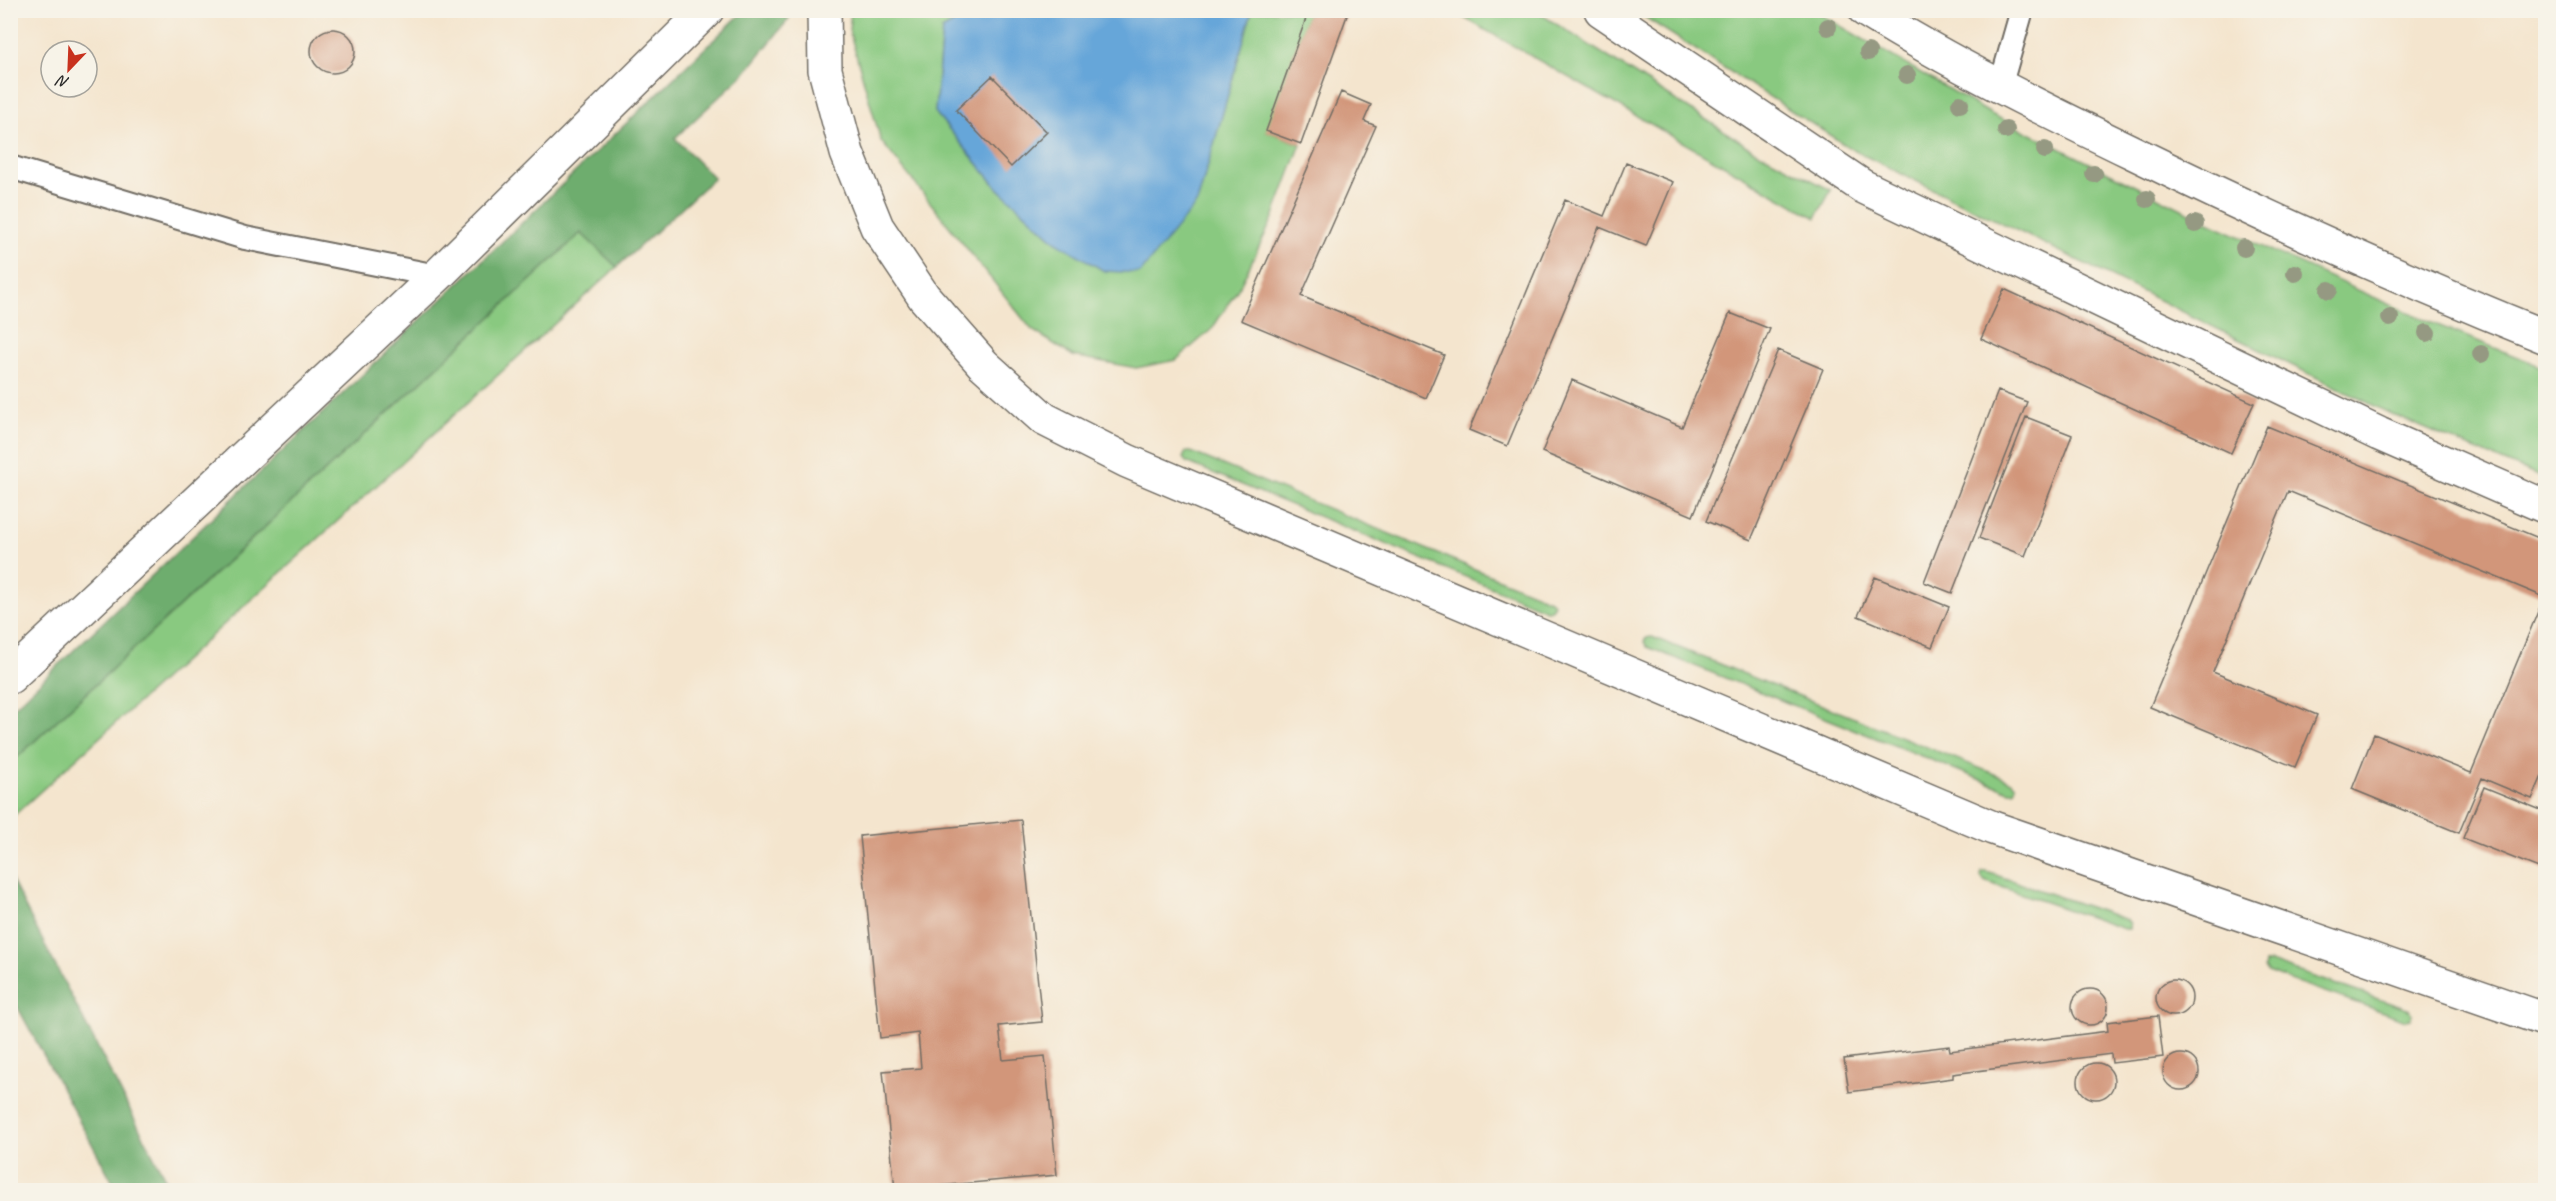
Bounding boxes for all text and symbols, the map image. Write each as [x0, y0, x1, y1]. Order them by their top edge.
north arrow [39, 39, 99, 99]
text: N [52, 70, 72, 93]

